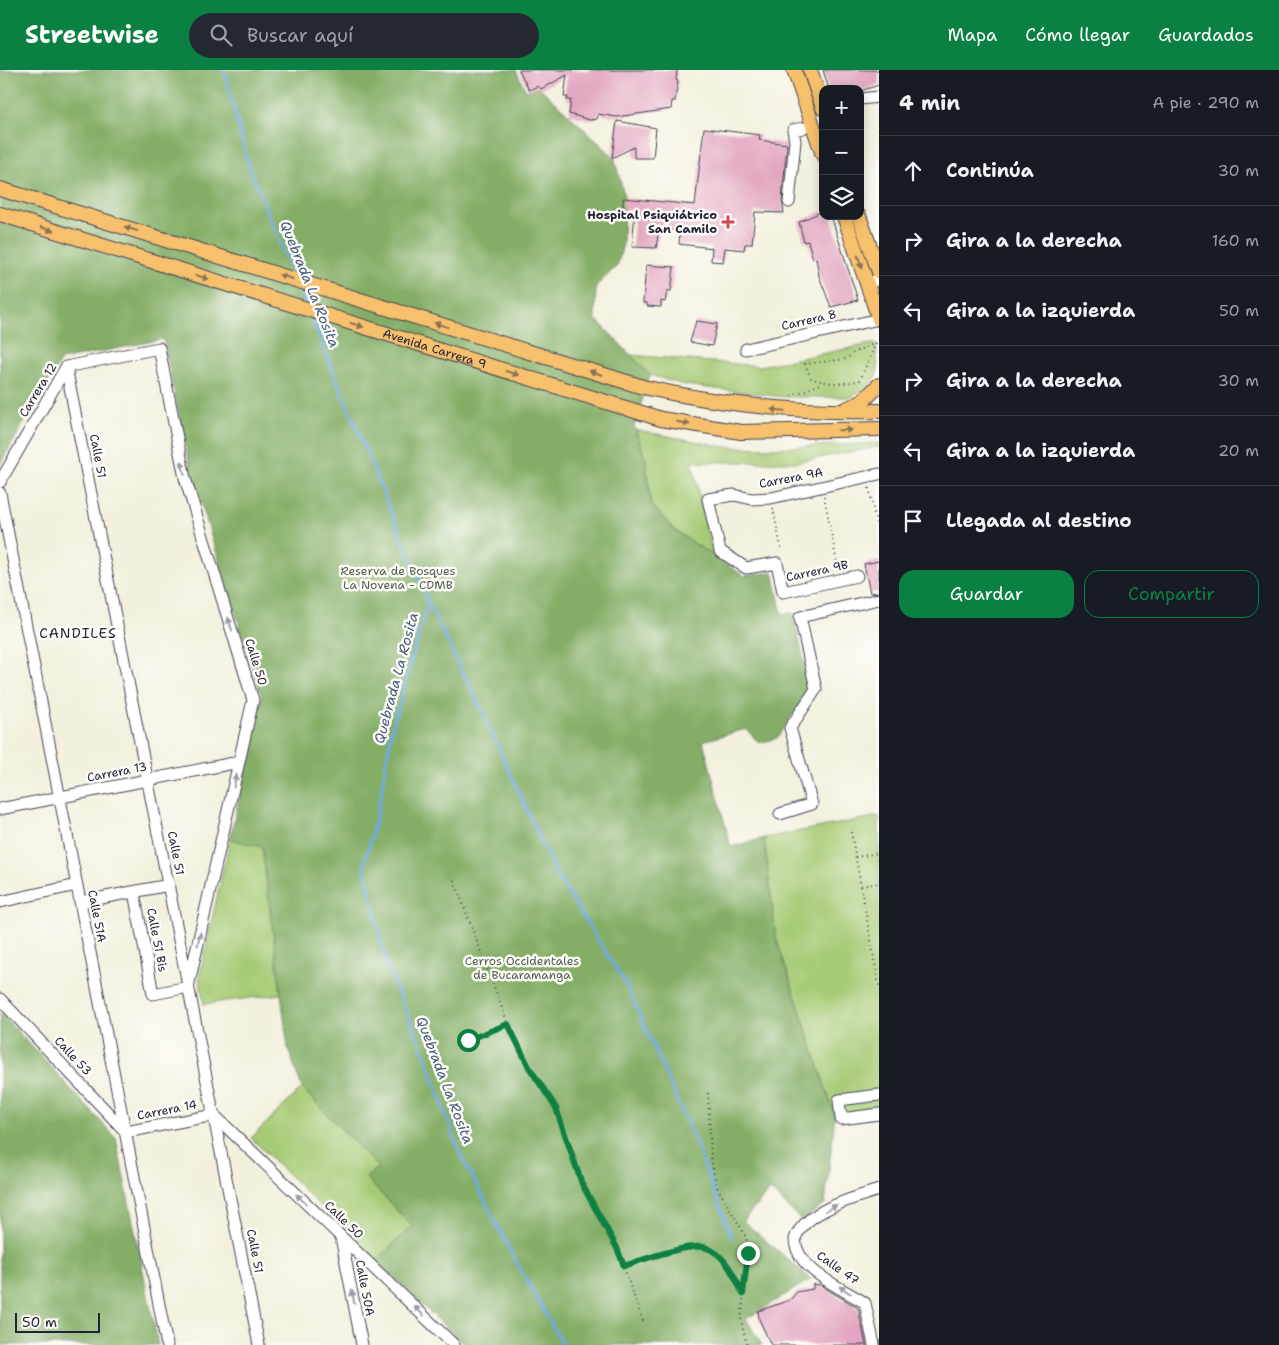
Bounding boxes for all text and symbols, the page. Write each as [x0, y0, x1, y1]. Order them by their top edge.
search box [189, 13, 539, 58]
text: Streetwise [25, 19, 159, 51]
icon: search [207, 21, 235, 49]
text: Buscar aquí [247, 23, 353, 48]
text: Mapa [947, 23, 997, 47]
text: Cómo llegar [1025, 23, 1130, 47]
text: Guardados [1158, 23, 1254, 47]
map controls [819, 85, 864, 220]
button: + [819, 85, 864, 130]
text: 4 min [899, 89, 960, 117]
text: A pie · 290 m [1153, 92, 1259, 113]
button: − [819, 130, 864, 175]
icon: ahead [899, 157, 927, 185]
text: Continúa [946, 158, 1034, 183]
text: 30 m [1218, 160, 1259, 181]
button: layers [819, 175, 864, 220]
place label: Hospital Psiquiátrico San Camilo [587, 207, 717, 237]
marker: Hospital Psiquiátrico San Camilo [721, 215, 735, 229]
water label: Quebrada La Rosita [276, 218, 344, 350]
one-way arrow [39, 225, 54, 233]
one-way arrow [123, 225, 138, 233]
icon: right [899, 227, 927, 255]
text: Gira a la derecha [946, 228, 1122, 253]
text: 160 m [1212, 230, 1259, 251]
one-way arrow [856, 255, 864, 270]
one-way arrow [194, 273, 209, 281]
one-way arrow [278, 273, 293, 281]
icon: left [899, 297, 927, 325]
text: Gira a la izquierda [946, 298, 1135, 323]
text: 50 m [1219, 300, 1259, 321]
street label: Carrera 8 [780, 306, 838, 334]
one-way arrow [434, 321, 449, 329]
one-way arrow [349, 322, 364, 330]
street label: Avenida Carrera 9 [381, 325, 488, 372]
street label: Carrera 12 [16, 360, 60, 420]
icon: right [899, 367, 927, 395]
text: Gira a la derecha [946, 368, 1122, 393]
one-way arrow [589, 369, 604, 377]
one-way arrow [505, 370, 520, 378]
text: 30 m [1218, 370, 1259, 391]
one-way arrow [770, 405, 786, 413]
one-way arrow [675, 420, 691, 428]
one-way arrow [837, 426, 853, 434]
street label: Calle 51 [86, 433, 110, 479]
icon: left [899, 437, 927, 465]
text: Gira a la izquierda [946, 438, 1135, 463]
text: 20 m [1218, 440, 1259, 461]
one-way arrow [179, 461, 187, 476]
street label: Carrera 9A [758, 464, 825, 492]
icon: arrive [899, 507, 927, 535]
text: Llegada al destino [946, 508, 1132, 533]
street label: Carrera 9B [784, 557, 850, 585]
park label: Reserva de Bosques La Novena - CDMB [341, 563, 456, 593]
button: Guardar [899, 570, 1074, 618]
button: Compartir [1084, 570, 1259, 618]
water label: Quebrada La Rosita [370, 610, 422, 746]
one-way arrow [226, 616, 234, 631]
district label: CANDILES [39, 624, 117, 642]
street label: Calle 50 [241, 637, 271, 687]
street label: Carrera 13 [86, 758, 148, 786]
one-way arrow [231, 773, 239, 788]
street label: Calle 51 [164, 830, 188, 876]
street label: Calle 51A [84, 889, 110, 944]
street label: Calle 51 Bis [143, 907, 171, 973]
one-way arrow [195, 932, 203, 947]
park label: Cerros Occidentales de Bucaramanga [465, 953, 579, 983]
water label: Quebrada La Rosita [412, 1014, 478, 1146]
route start [457, 1029, 480, 1052]
street label: Calle 53 [51, 1033, 95, 1079]
street label: Carrera 14 [136, 1096, 198, 1124]
one-way arrow [296, 1193, 308, 1205]
street label: Calle 50 [321, 1197, 367, 1243]
one-way arrow [824, 1204, 838, 1212]
street label: Calle 51 [243, 1228, 267, 1274]
route end [737, 1242, 760, 1265]
street label: Calle 47 [814, 1248, 862, 1288]
street label: Calle 50A [352, 1259, 378, 1318]
one-way arrow [839, 1286, 852, 1295]
one-way arrow [348, 1289, 356, 1305]
one-way arrow [413, 1305, 425, 1317]
scale bar [15, 1310, 100, 1333]
text: 50 m [22, 1313, 57, 1331]

